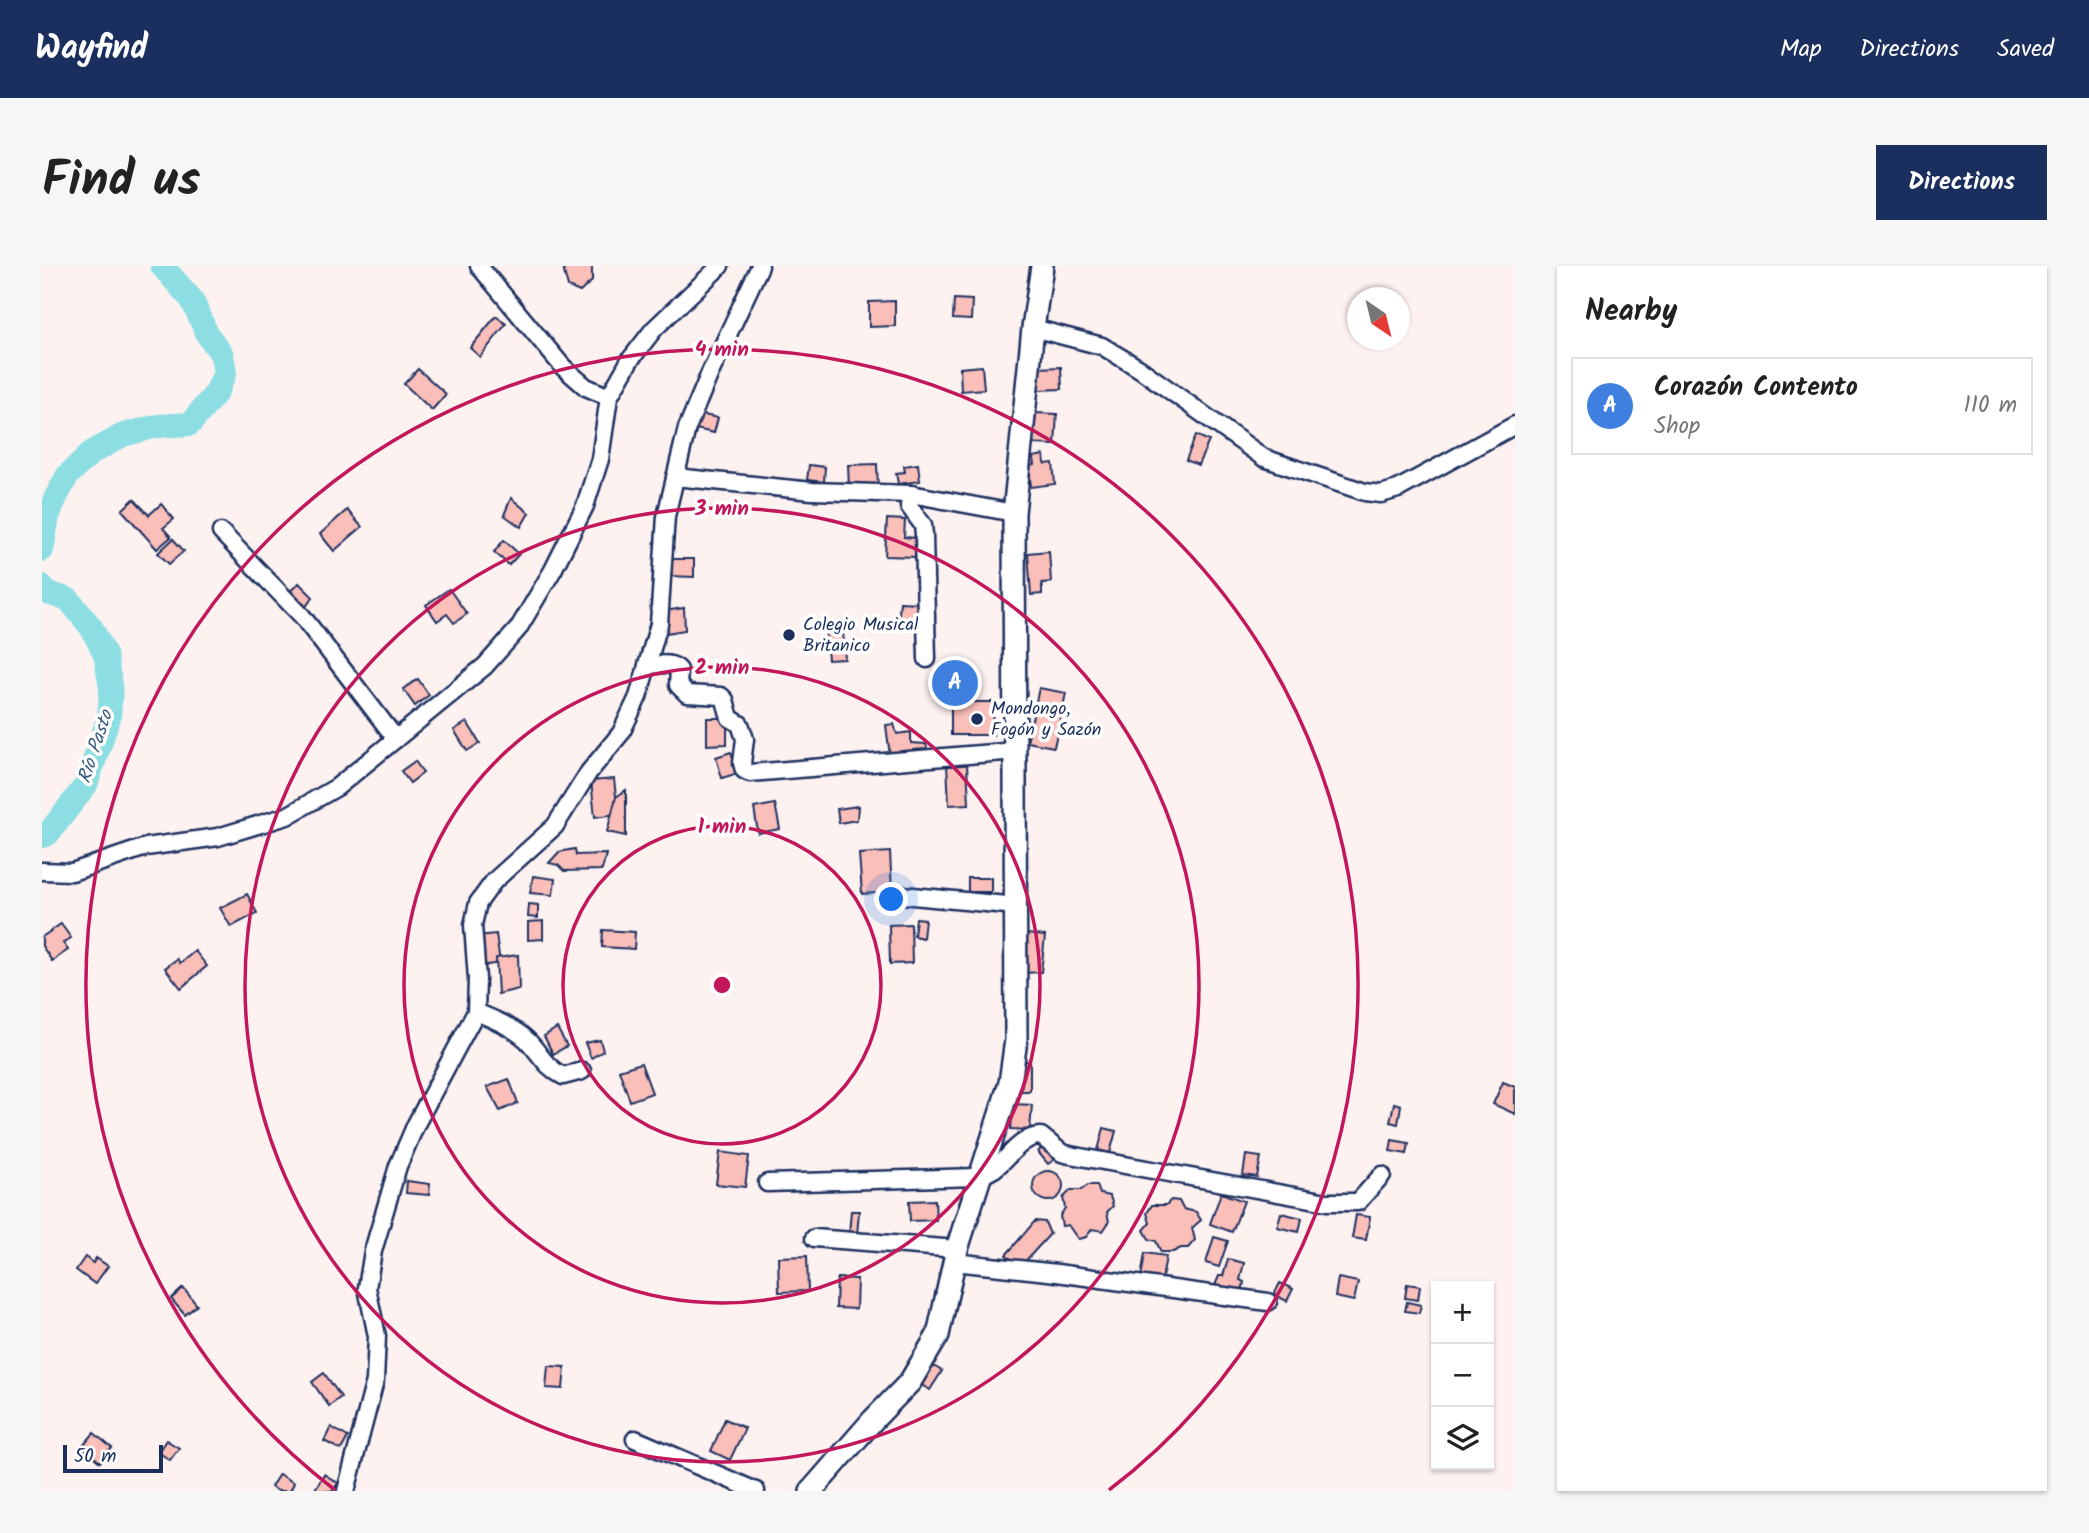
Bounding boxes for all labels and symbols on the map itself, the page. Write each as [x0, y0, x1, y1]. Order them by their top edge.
north arrow [1347, 287, 1410, 350]
text: 4 min [695, 334, 749, 367]
text: 3 min [694, 493, 749, 526]
place label: Colegio Musical Britanico [803, 611, 919, 661]
marker: Colegio Musical Britanico [781, 627, 797, 643]
text: 2 min [695, 652, 749, 685]
pin: A [932, 657, 978, 709]
place label: Mondongo, Fogón y Sazón [991, 695, 1101, 745]
water label: Río Pasto [70, 705, 122, 787]
marker: Mondongo, Fogón y Sazón [969, 711, 985, 727]
text: 1 min [698, 811, 746, 844]
your location [874, 882, 908, 916]
centre of rings [710, 973, 734, 997]
scale bar [63, 1442, 163, 1474]

